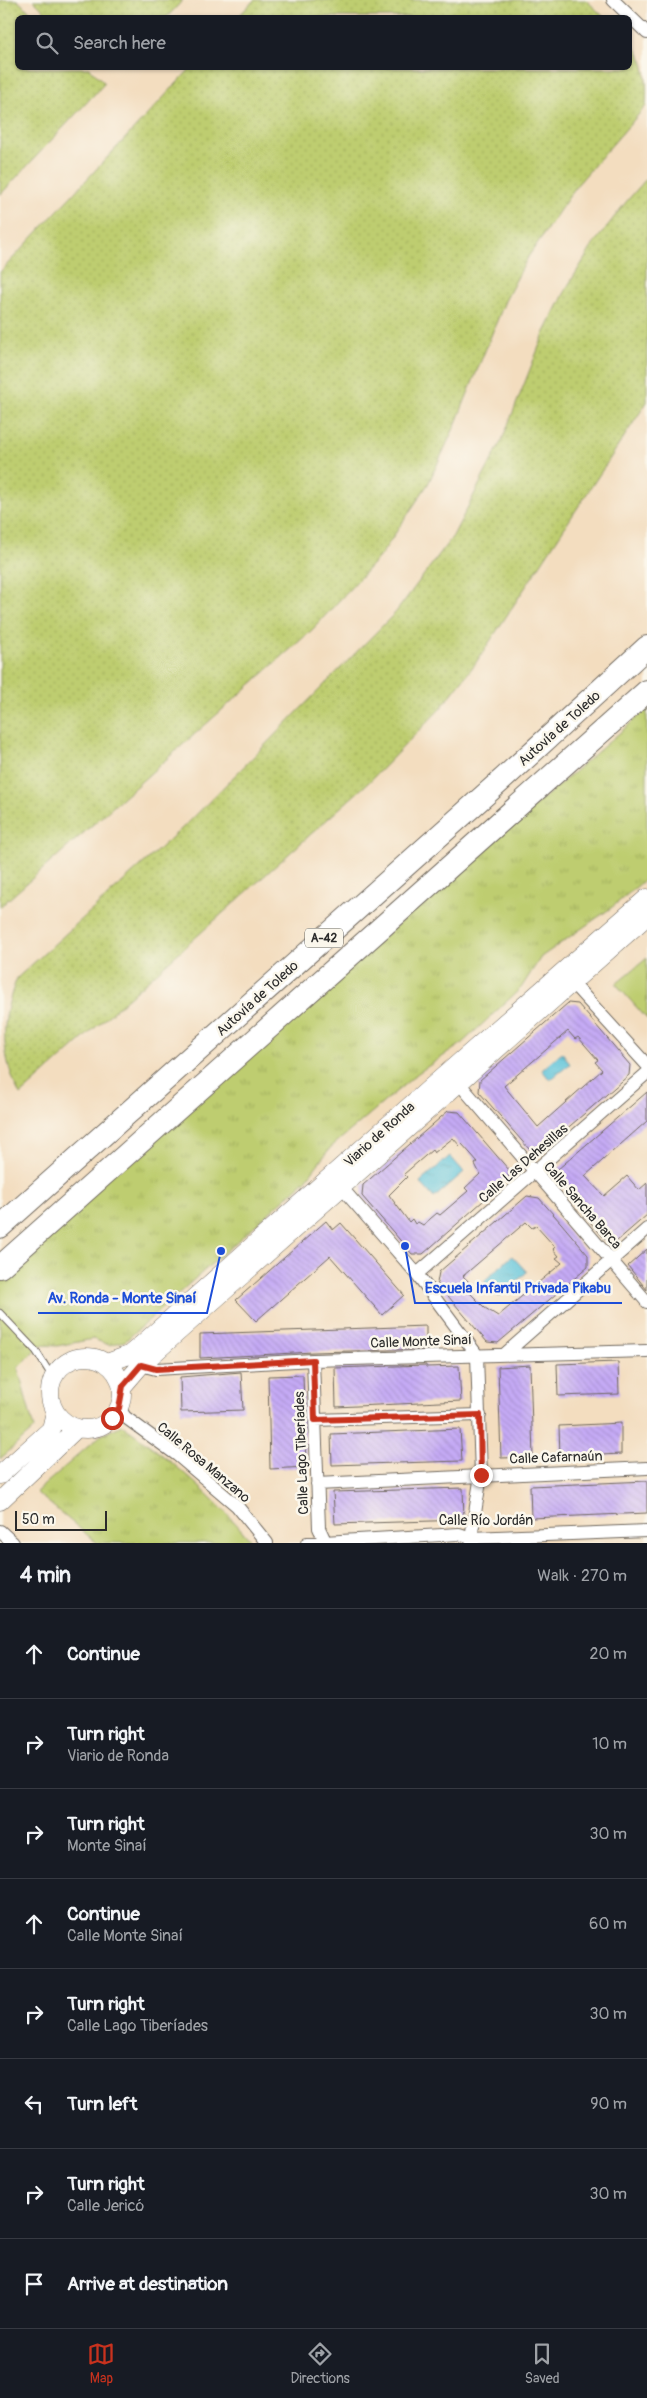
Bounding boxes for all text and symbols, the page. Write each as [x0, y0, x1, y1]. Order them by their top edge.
search box [15, 15, 632, 70]
icon: search [33, 29, 61, 57]
text: Search here [73, 31, 166, 55]
street label: Autovía de Toledo [515, 687, 604, 770]
road number: A-42 [305, 928, 343, 948]
street label: Autovía de Toledo [213, 957, 302, 1040]
street label: Viario de Ronda [341, 1098, 418, 1171]
street label: Calle Las Dehesillas [475, 1119, 572, 1207]
street label: Calle Sancha Barca [540, 1158, 625, 1252]
callout: Escuela Infantil Privada Pikabu [415, 1273, 622, 1303]
text: Escuela Infantil Privada Pikabu [425, 1279, 612, 1298]
callout: Av. Ronda - Monte Sinaí [38, 1283, 207, 1313]
text: Av. Ronda - Monte Sinaí [47, 1289, 197, 1308]
street label: Calle Monte Sinaí [370, 1331, 472, 1352]
street label: Calle Lago Tiberíades [291, 1390, 312, 1515]
route start [101, 1407, 124, 1430]
street label: Calle Rosa Manzano [154, 1418, 254, 1507]
street label: Calle Cafarnaún [509, 1447, 603, 1468]
route end [470, 1464, 493, 1487]
scale bar [15, 1508, 108, 1531]
text: 50 m [22, 1511, 55, 1528]
street label: Calle Río Jordán [439, 1512, 533, 1529]
text: 4 min [20, 1562, 71, 1589]
text: Walk · 270 m [537, 1566, 627, 1586]
icon: ahead [20, 1640, 48, 1668]
text: Continue [67, 1642, 140, 1666]
text: 20 m [589, 1644, 627, 1664]
text: Turn right [67, 1722, 145, 1746]
icon: right [20, 1730, 48, 1758]
text: 10 m [592, 1734, 627, 1754]
text: Viario de Ronda [67, 1746, 169, 1766]
text: Turn right [67, 1812, 145, 1836]
icon: right [20, 1820, 48, 1848]
text: 30 m [589, 1824, 627, 1844]
text: Monte Sinaí [67, 1836, 147, 1856]
text: Continue [67, 1902, 140, 1926]
icon: ahead [20, 1910, 48, 1938]
text: 60 m [589, 1914, 627, 1934]
text: Calle Monte Sinaí [67, 1926, 183, 1946]
text: Turn right [67, 1992, 145, 2016]
icon: right [20, 2000, 48, 2028]
text: 30 m [589, 2004, 627, 2024]
text: Calle Lago Tiberíades [67, 2016, 208, 2036]
icon: left [20, 2090, 48, 2118]
text: Turn left [67, 2092, 137, 2116]
text: 90 m [590, 2094, 627, 2114]
text: Turn right [67, 2172, 145, 2196]
icon: right [20, 2180, 48, 2208]
text: 30 m [589, 2184, 627, 2204]
text: Calle Jericó [67, 2196, 144, 2216]
icon: arrive [20, 2270, 48, 2298]
text: Arrive at destination [67, 2272, 228, 2296]
tab: Map [87, 2340, 115, 2387]
tab: Directions [290, 2340, 350, 2387]
tab: Saved [525, 2340, 560, 2387]

